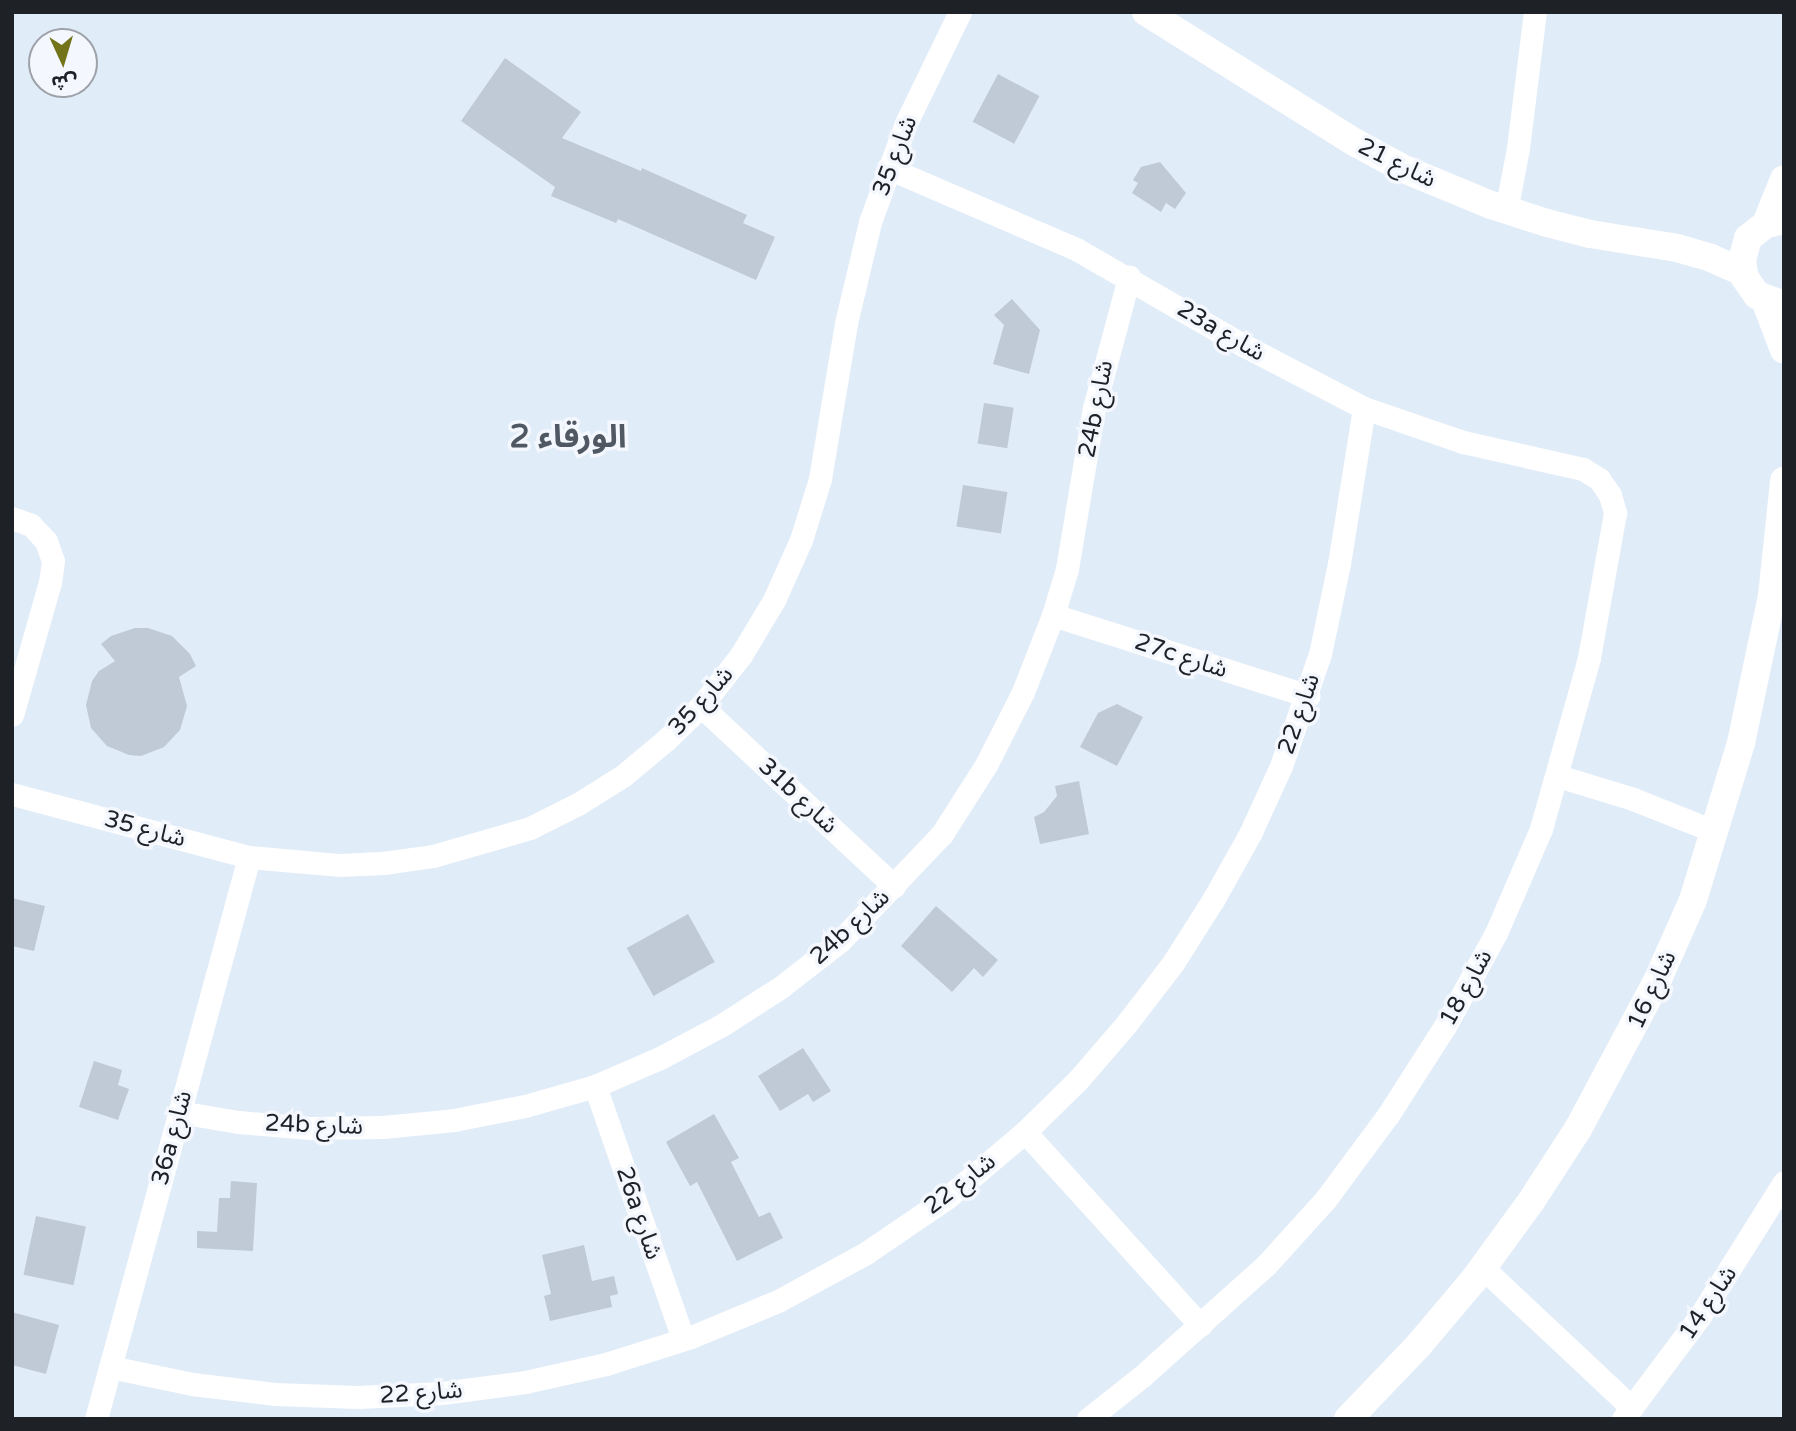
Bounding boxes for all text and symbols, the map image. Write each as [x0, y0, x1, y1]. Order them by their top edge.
north arrow [28, 28, 98, 98]
text: ش [51, 70, 78, 94]
street label: شارع 35 [867, 112, 923, 200]
street label: شارع 21 [1353, 132, 1441, 194]
street label: 23a شارع [1172, 294, 1270, 368]
street label: 24b شارع [1072, 358, 1120, 460]
district label: الورقاء 2 [510, 418, 626, 456]
street label: 27c شارع [1131, 627, 1231, 685]
street label: شارع 35 [662, 660, 740, 742]
street label: شارع 22 [1272, 670, 1326, 758]
street label: 31b شارع [752, 752, 844, 840]
street label: شارع 35 [101, 804, 189, 854]
street label: 24b شارع [804, 883, 896, 971]
street label: شارع 18 [1433, 945, 1499, 1031]
street label: شارع 16 [1621, 946, 1683, 1034]
street label: 36a شارع [146, 1088, 198, 1188]
street label: 24b شارع [264, 1109, 364, 1141]
street label: شارع 22 [918, 1147, 1002, 1221]
street label: 26a شارع [610, 1163, 668, 1263]
street label: شارع 14 [1673, 1260, 1743, 1346]
street label: شارع 22 [379, 1376, 463, 1410]

